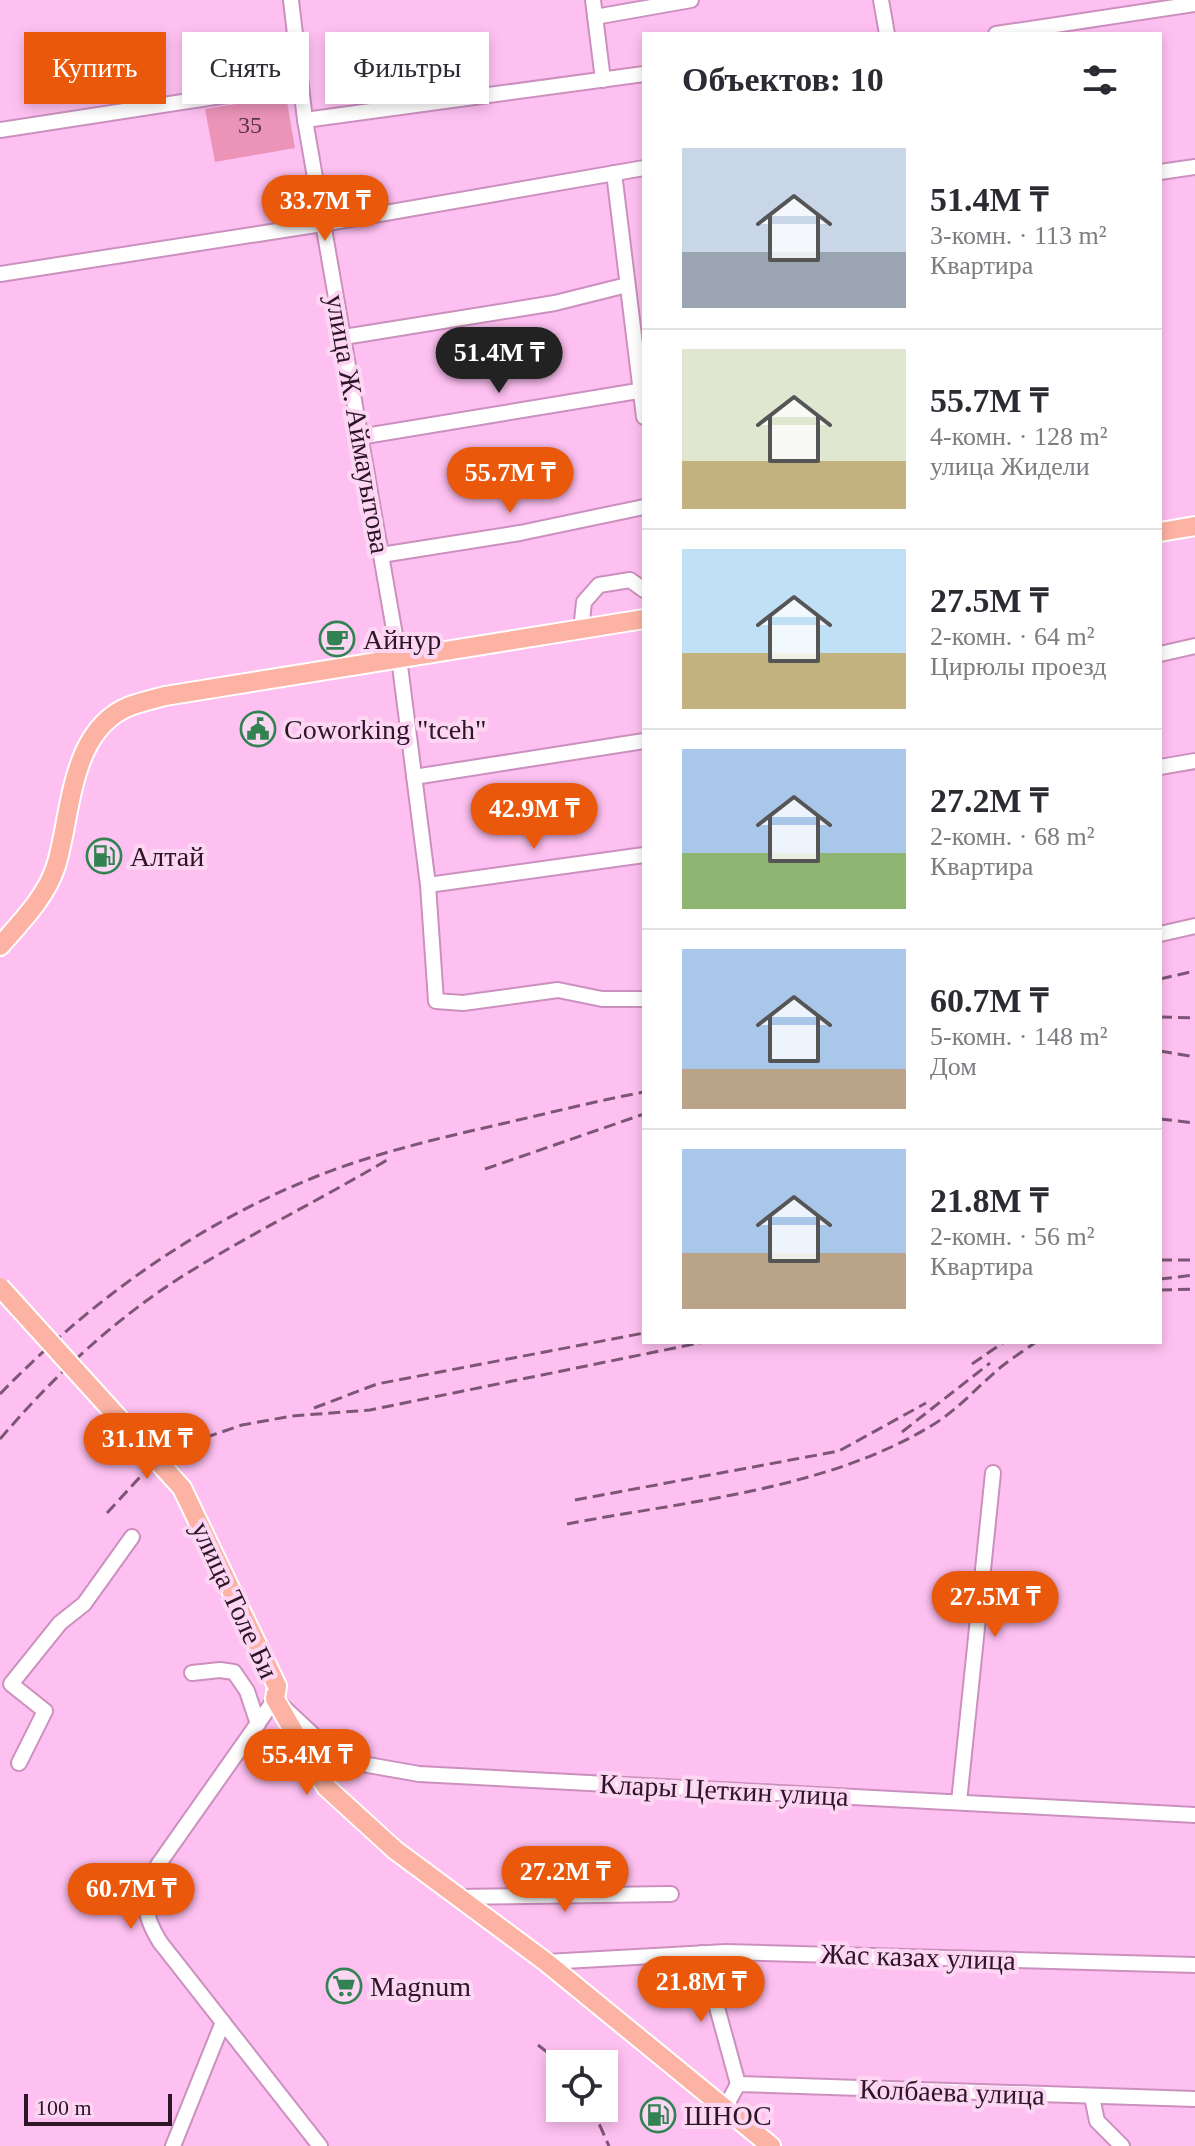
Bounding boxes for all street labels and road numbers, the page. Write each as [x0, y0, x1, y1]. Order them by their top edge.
street label: улица Ж. Аймауытова [320, 292, 396, 557]
street label: улица Толе Би [185, 1517, 285, 1683]
street label: Клары Цеткин улица [599, 1768, 850, 1812]
street label: Жас казах улица [820, 1938, 1017, 1976]
street label: Колбаева улица [859, 2073, 1046, 2111]

